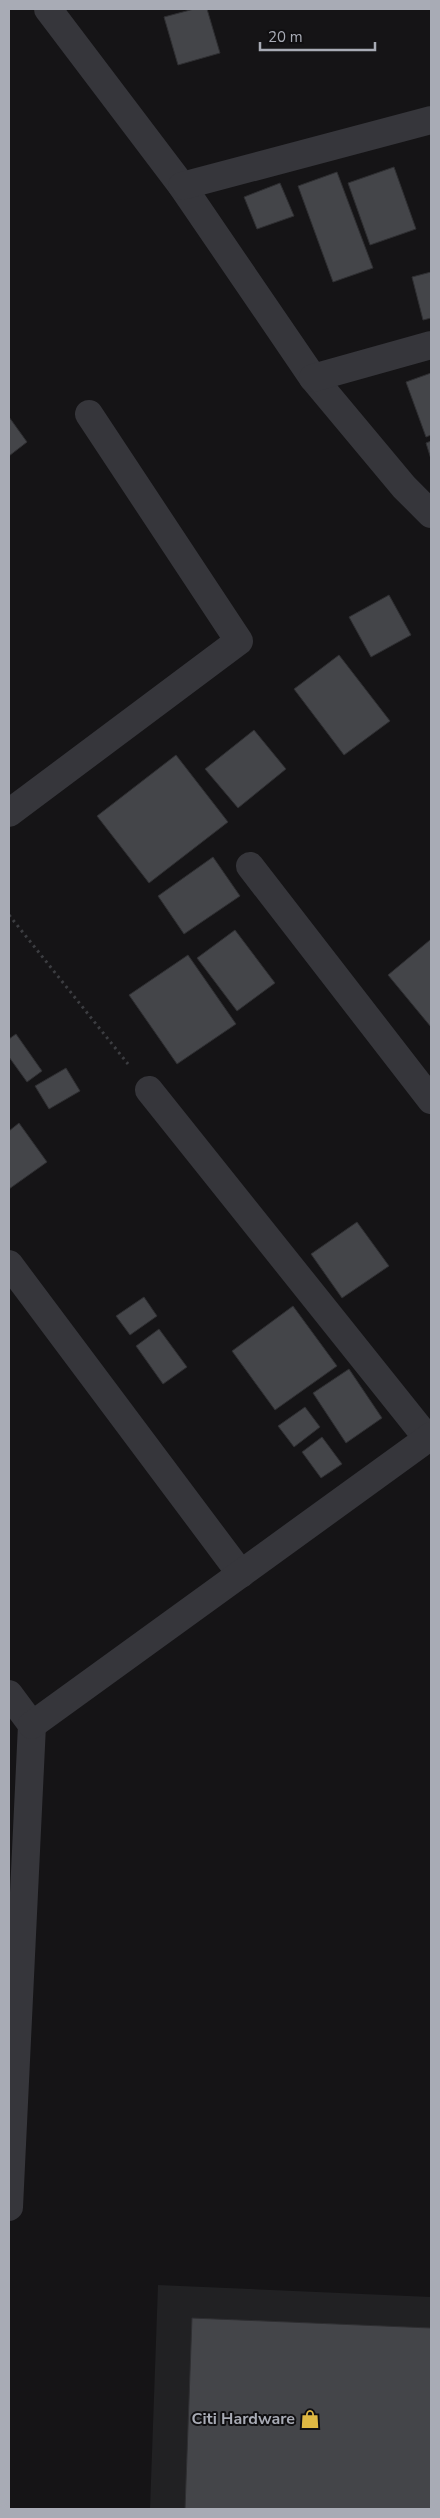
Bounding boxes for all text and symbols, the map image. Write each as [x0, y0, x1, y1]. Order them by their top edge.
scale bar [260, 20, 375, 52]
text: 20 m [268, 27, 303, 47]
place label: Citi Hardware [192, 2408, 295, 2430]
shop icon: Citi Hardware [299, 2408, 321, 2430]

